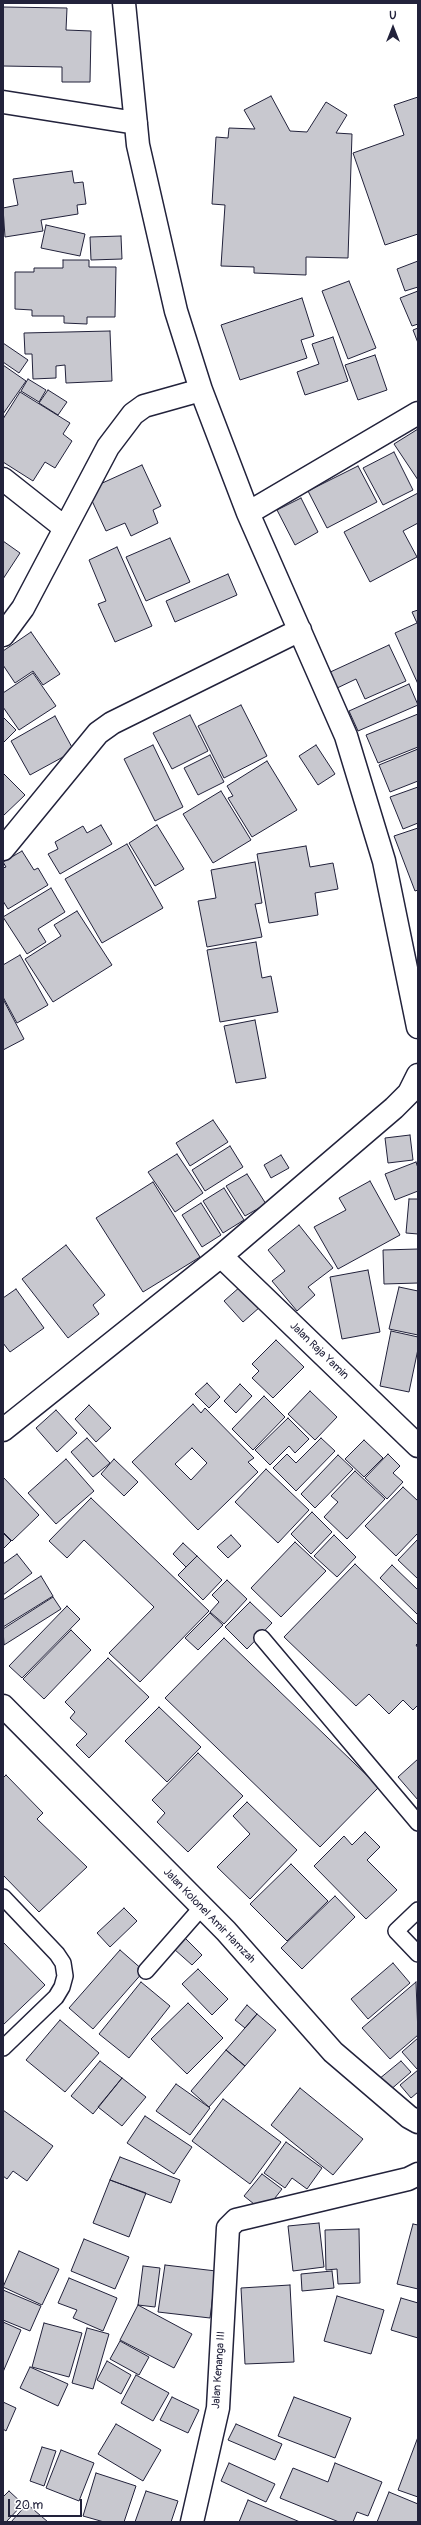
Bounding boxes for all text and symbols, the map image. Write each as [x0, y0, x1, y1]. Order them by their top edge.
north arrow [373, 8, 413, 48]
text: U [389, 9, 397, 22]
street label: Jalan Raja Yamin [287, 1320, 351, 1382]
street label: Jalan Kolonel Amir Hamzah [160, 1866, 258, 1966]
street label: Jalan Kenanga III [210, 2331, 228, 2409]
scale bar [10, 2491, 84, 2517]
text: 20 m [15, 2498, 43, 2513]

